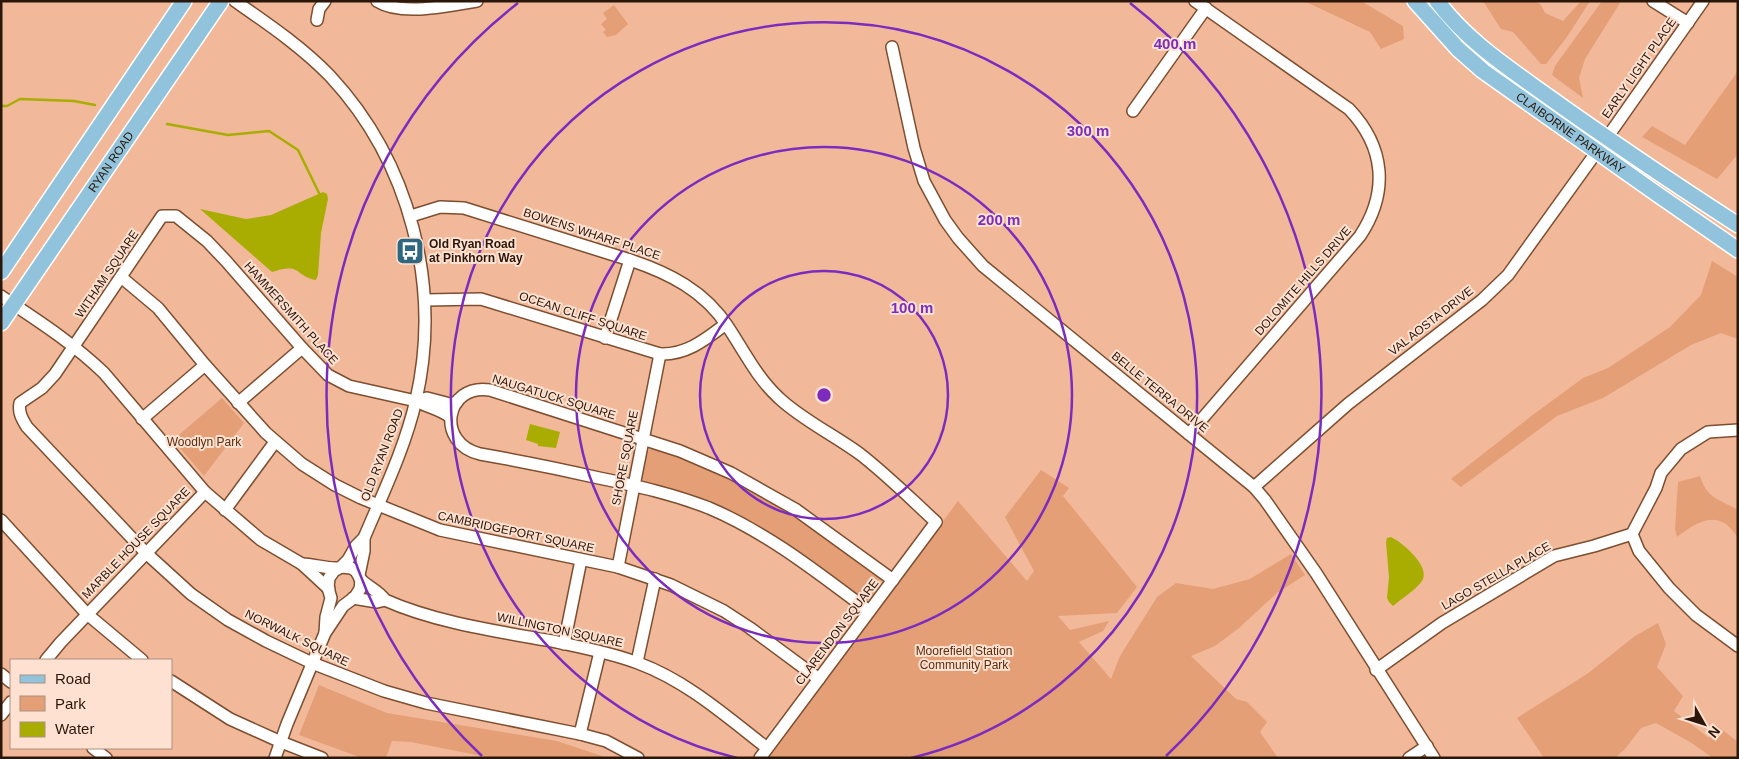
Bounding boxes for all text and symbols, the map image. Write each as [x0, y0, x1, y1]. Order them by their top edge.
street label: EARLY LIGHT PLACE [1599, 15, 1679, 121]
text: 400 m [1154, 35, 1196, 52]
street label: CLAIBORNE PARKWAY [1513, 89, 1628, 176]
text: 300 m [1067, 122, 1109, 139]
street label: RYAN ROAD [85, 129, 137, 195]
street label: BOWENS WHARF PLACE [522, 205, 662, 263]
text: 200 m [978, 211, 1020, 228]
street label: DOLOMITE HILLS DRIVE [1252, 224, 1354, 338]
street label: WITHAM SQUARE [72, 228, 142, 320]
bus stop icon: Old Ryan Road at Pinkhorn Way [395, 236, 425, 266]
place label: Old Ryan Road at Pinkhorn Way [429, 237, 523, 265]
street label: HAMMERSMITH PLACE [241, 259, 341, 367]
street label: VAL AOSTA DRIVE [1386, 284, 1476, 358]
street label: OCEAN CLIFF SQUARE [517, 289, 649, 343]
text: 100 m [891, 299, 933, 316]
street label: BELLE TERRA DRIVE [1109, 349, 1211, 435]
street label: NAUGATUCK SQUARE [491, 372, 617, 422]
centre of rings [815, 386, 833, 404]
street label: OLD RYAN ROAD [358, 406, 406, 503]
street label: SHORE SQUARE [609, 409, 641, 507]
park label: Woodlyn Park [167, 435, 242, 449]
street label: MARBLE HOUSE SQUARE [79, 484, 193, 602]
street label: CAMBRIDGEPORT SQUARE [436, 509, 596, 555]
street label: LAGO STELLA PLACE [1439, 539, 1553, 613]
street label: CLARENDON SQUARE [792, 576, 882, 688]
street label: NORWALK SQUARE [243, 607, 351, 669]
street label: WILLINGTON SQUARE [496, 610, 624, 650]
park label: Moorefield Station Community Park [916, 644, 1012, 672]
legend [10, 659, 172, 749]
text: Road [55, 670, 91, 687]
text: Park [55, 695, 86, 712]
north arrow [1679, 699, 1729, 749]
text: Water [55, 720, 94, 737]
text: N [1705, 723, 1724, 741]

